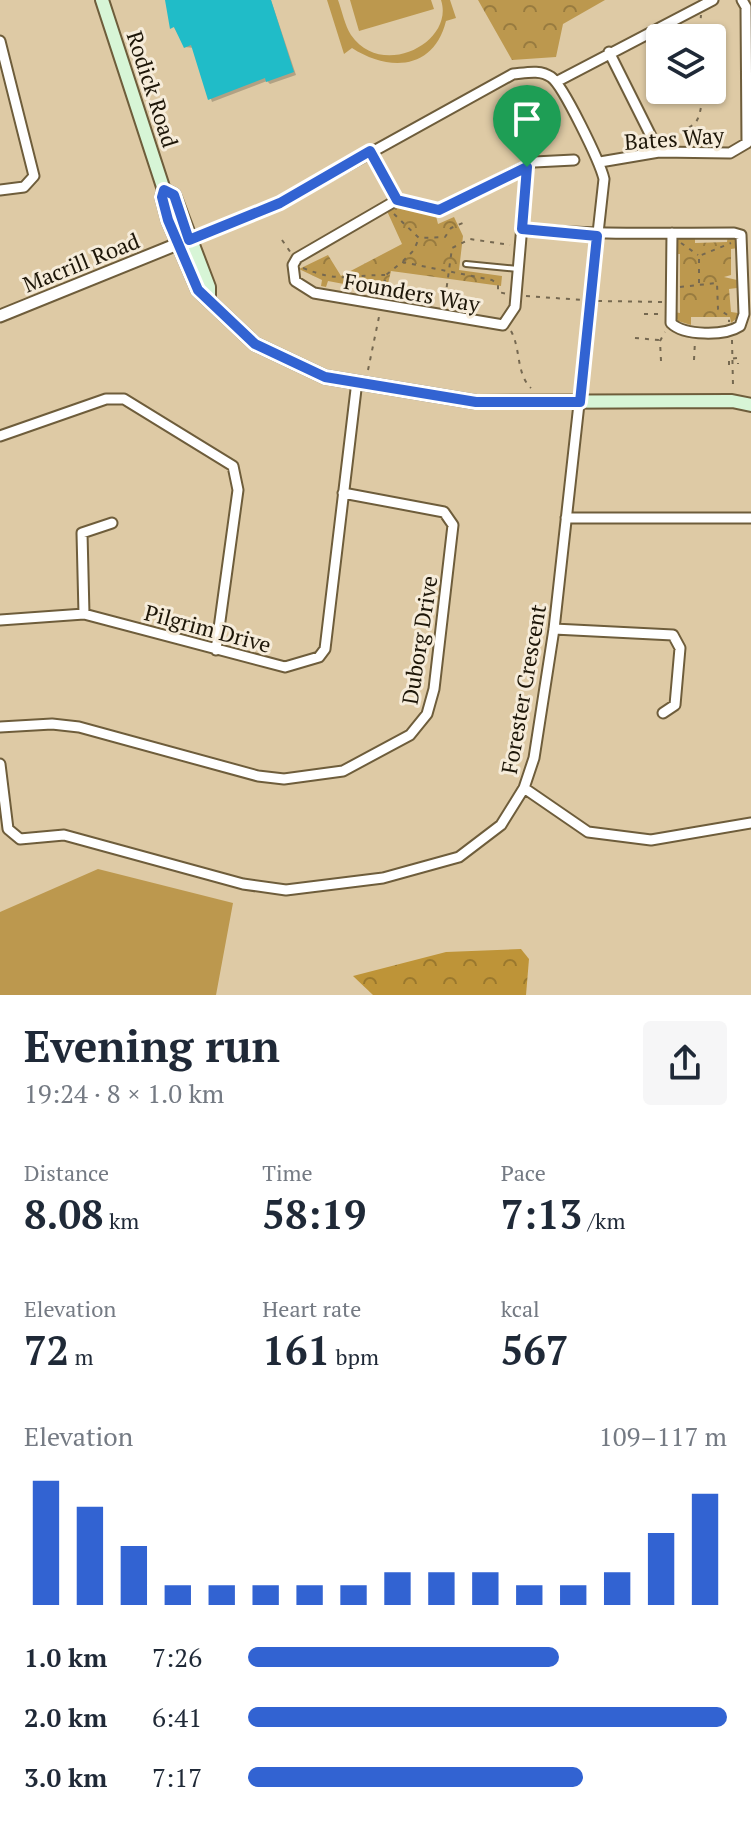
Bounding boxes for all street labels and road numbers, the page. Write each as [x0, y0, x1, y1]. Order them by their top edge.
street label: Rodick Road [121, 27, 185, 151]
street label: Bates Way [623, 120, 726, 156]
street label: Macrill Road [18, 225, 144, 299]
street label: Founders Way [342, 266, 483, 318]
street label: Duborg Drive [394, 573, 444, 707]
street label: Pilgrim Drive [142, 597, 274, 659]
street label: Forester Crescent [494, 602, 552, 776]

